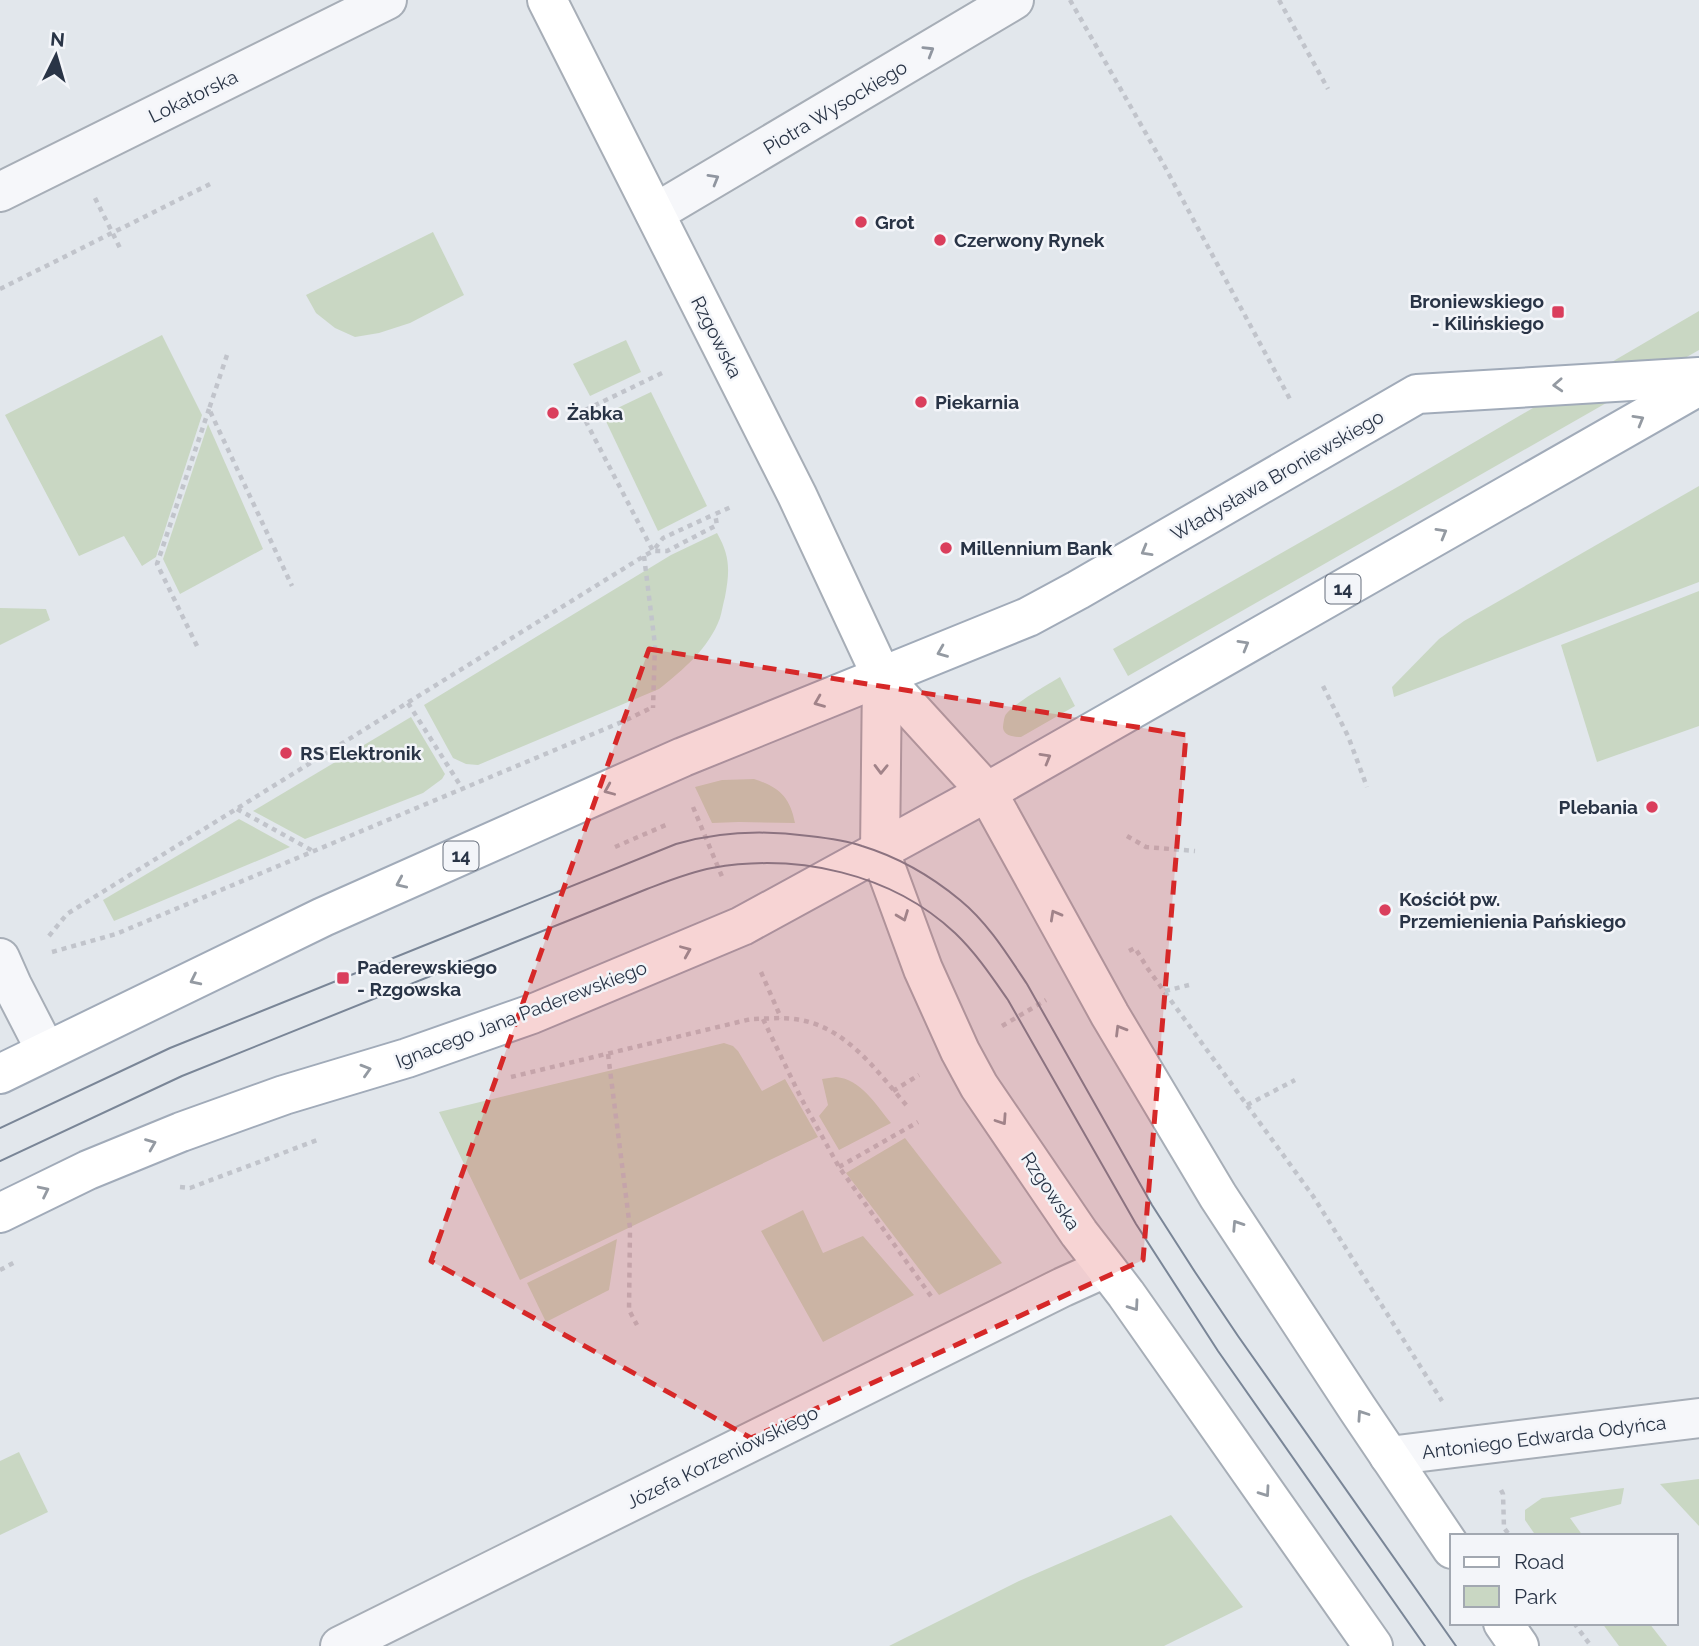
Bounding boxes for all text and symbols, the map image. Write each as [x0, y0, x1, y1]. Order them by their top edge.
north arrow [21, 21, 91, 91]
text: N [49, 27, 66, 51]
one-way arrow [921, 46, 934, 59]
street label: Piotra Wysockiego [759, 55, 911, 159]
street label: Lokatorska [145, 65, 241, 127]
one-way arrow [706, 174, 719, 187]
place label: Grot [875, 211, 915, 233]
marker: Grot [853, 214, 869, 230]
place label: Czerwony Rynek [954, 229, 1105, 251]
marker: Czerwony Rynek [932, 232, 948, 248]
place label: Broniewskiego - Kilińskiego [1409, 290, 1544, 334]
street label: Rzgowska [687, 292, 747, 382]
marker: Broniewskiego - Kilińskiego [1550, 304, 1566, 320]
one-way arrow [1552, 378, 1563, 393]
place label: Piekarnia [935, 391, 1019, 413]
marker: Piekarnia [913, 394, 929, 410]
place label: Żabka [567, 402, 623, 424]
marker: Żabka [545, 405, 561, 421]
street label: Władysława Broniewskiego [1167, 405, 1387, 545]
one-way arrow [1632, 415, 1644, 428]
one-way arrow [1434, 528, 1447, 541]
place label: Millennium Bank [960, 537, 1113, 559]
marker: Millennium Bank [938, 540, 954, 556]
one-way arrow [1140, 543, 1153, 556]
road number: 14 [1326, 574, 1360, 604]
one-way arrow [1236, 641, 1249, 654]
one-way arrow [937, 644, 950, 658]
one-way arrow [814, 694, 826, 708]
place label: RS Elektronik [300, 742, 422, 764]
marker: RS Elektronik [278, 745, 294, 761]
one-way arrow [1039, 753, 1052, 766]
one-way arrow [873, 765, 889, 775]
one-way arrow [604, 782, 616, 796]
place label: Plebania [1559, 796, 1638, 818]
marker: Plebania [1644, 799, 1660, 815]
road number: 14 [444, 842, 478, 870]
one-way arrow [396, 875, 408, 889]
place label: Kościół pw. Przemienienia Pańskiego [1399, 888, 1626, 932]
marker: Kościół pw. Przemienienia Pańskiego [1377, 902, 1393, 918]
one-way arrow [895, 910, 909, 922]
one-way arrow [1050, 910, 1064, 923]
one-way arrow [678, 945, 691, 959]
place label: Paderewskiego - Rzgowska [357, 956, 497, 1000]
street label: Ignacego Jana Paderewskiego [392, 956, 650, 1072]
marker: Paderewskiego - Rzgowska [335, 970, 351, 986]
one-way arrow [190, 971, 203, 985]
one-way arrow [1115, 1025, 1128, 1038]
one-way arrow [360, 1064, 372, 1079]
one-way arrow [994, 1112, 1006, 1125]
one-way arrow [145, 1138, 157, 1152]
street label: Rzgowska [1017, 1148, 1085, 1234]
one-way arrow [37, 1186, 49, 1200]
one-way arrow [1233, 1220, 1246, 1233]
one-way arrow [1126, 1298, 1138, 1311]
street label: Józefa Korzeniowskiego [623, 1401, 821, 1513]
one-way arrow [1358, 1410, 1370, 1423]
street label: Antoniego Edwarda Odyńca [1421, 1411, 1667, 1463]
one-way arrow [1257, 1484, 1269, 1497]
legend [1450, 1534, 1678, 1625]
text: Road [1514, 1549, 1564, 1574]
text: Park [1514, 1584, 1557, 1609]

